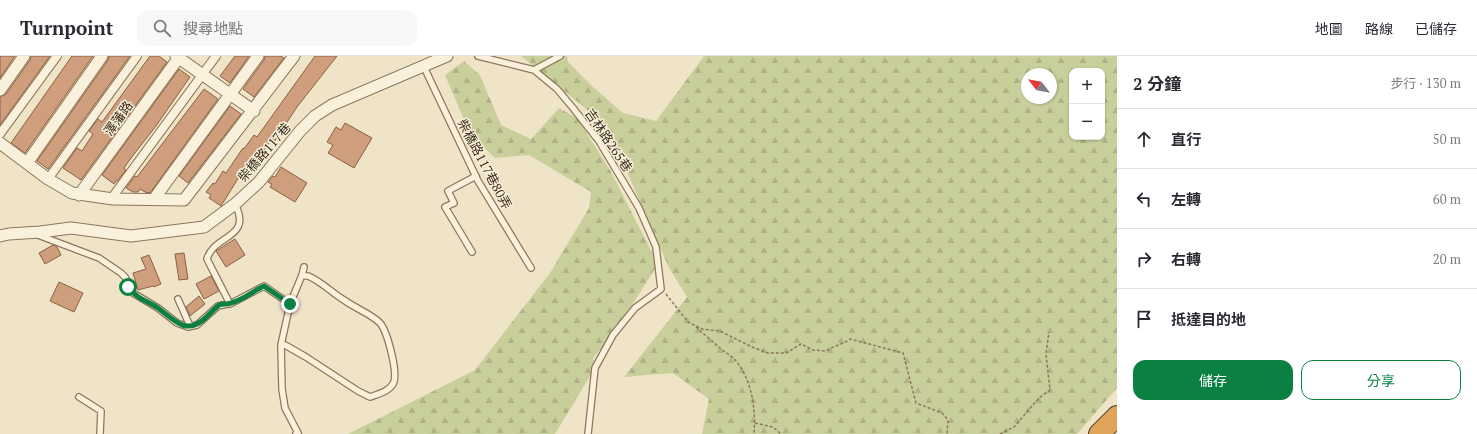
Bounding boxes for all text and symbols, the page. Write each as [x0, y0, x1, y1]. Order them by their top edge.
search box [137, 10, 417, 46]
text: Turnpoint [20, 15, 113, 40]
icon: search [151, 17, 173, 39]
text: 搜尋地點 [183, 18, 243, 38]
text: 地圖 [1315, 19, 1343, 38]
text: 路線 [1365, 19, 1393, 38]
text: 已儲存 [1415, 19, 1457, 38]
north arrow [1021, 68, 1057, 104]
map controls [1069, 68, 1105, 140]
button: + [1069, 68, 1105, 104]
text: 2 分鐘 [1133, 72, 1181, 95]
text: 步行 · 130 m [1390, 74, 1461, 92]
street label: 澤藩路 [99, 97, 137, 139]
button: − [1069, 104, 1105, 140]
street label: 吉林路265巷 [581, 105, 637, 175]
street label: 柴橋路117巷80弄 [454, 116, 516, 212]
street label: 柴橋路117巷 [233, 119, 295, 185]
icon: ahead [1133, 128, 1155, 150]
text: 直行 [1171, 129, 1201, 149]
text: 50 m [1433, 130, 1461, 148]
icon: left [1133, 188, 1155, 210]
text: 左轉 [1171, 189, 1201, 209]
text: 60 m [1433, 190, 1461, 208]
icon: right [1133, 248, 1155, 270]
text: 右轉 [1171, 249, 1201, 269]
text: 20 m [1433, 250, 1461, 268]
route start [119, 278, 137, 296]
route end [281, 295, 299, 313]
icon: arrive [1133, 308, 1155, 330]
text: 抵達目的地 [1171, 309, 1246, 329]
button: 儲存 [1133, 360, 1293, 400]
button: 分享 [1301, 360, 1461, 400]

